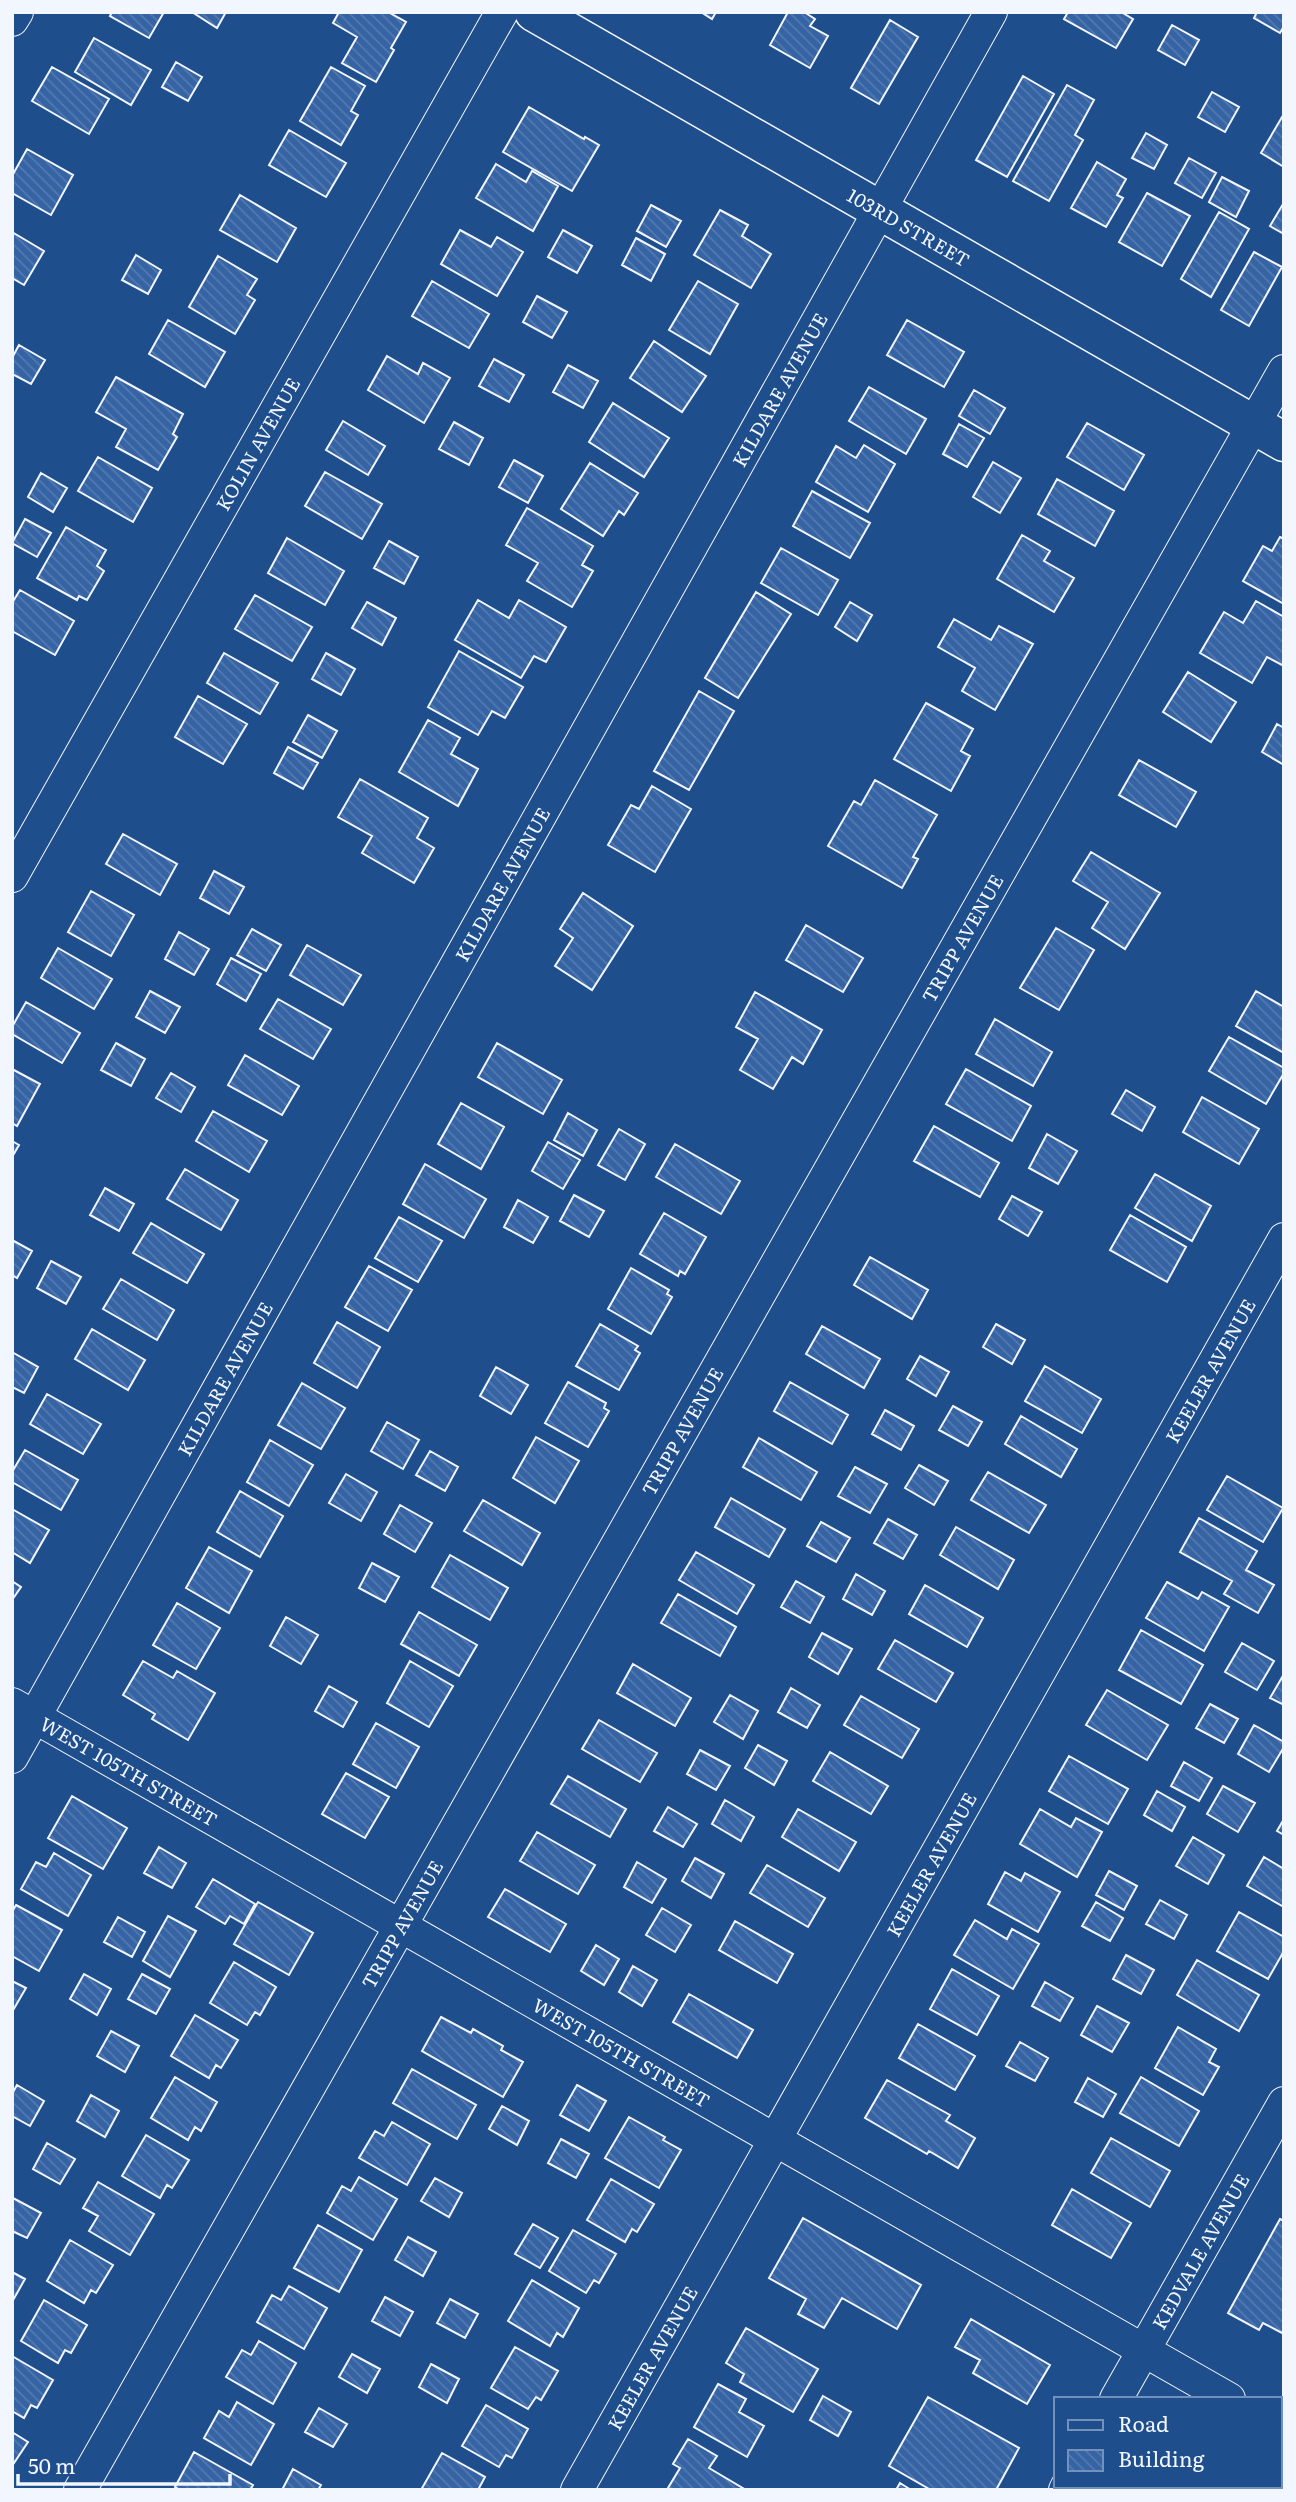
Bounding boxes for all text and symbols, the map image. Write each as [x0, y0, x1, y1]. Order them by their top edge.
street label: 103RD STREET [842, 181, 975, 273]
street label: KILDARE AVENUE [725, 307, 834, 472]
street label: KOLIN AVENUE [208, 372, 306, 515]
street label: KILDARE AVENUE [447, 802, 556, 966]
street label: TRIPP AVENUE [914, 869, 1009, 1007]
street label: KEELER AVENUE [1158, 1293, 1262, 1448]
street label: KILDARE AVENUE [170, 1296, 279, 1461]
street label: TRIPP AVENUE [634, 1362, 729, 1500]
street label: WEST 105TH STREET [35, 1709, 223, 1833]
street label: KEELER AVENUE [879, 1787, 983, 1941]
street label: TRIPP AVENUE [354, 1855, 449, 1993]
street label: WEST 105TH STREET [528, 1990, 716, 2114]
street label: KEDVALE AVENUE [1144, 2168, 1255, 2334]
street label: KEELER AVENUE [600, 2280, 704, 2435]
legend [1054, 2397, 1282, 2488]
text: Road [1118, 2407, 1169, 2438]
scale bar [18, 2442, 229, 2486]
text: Building [1118, 2442, 1205, 2473]
text: 50 m [28, 2449, 75, 2480]

